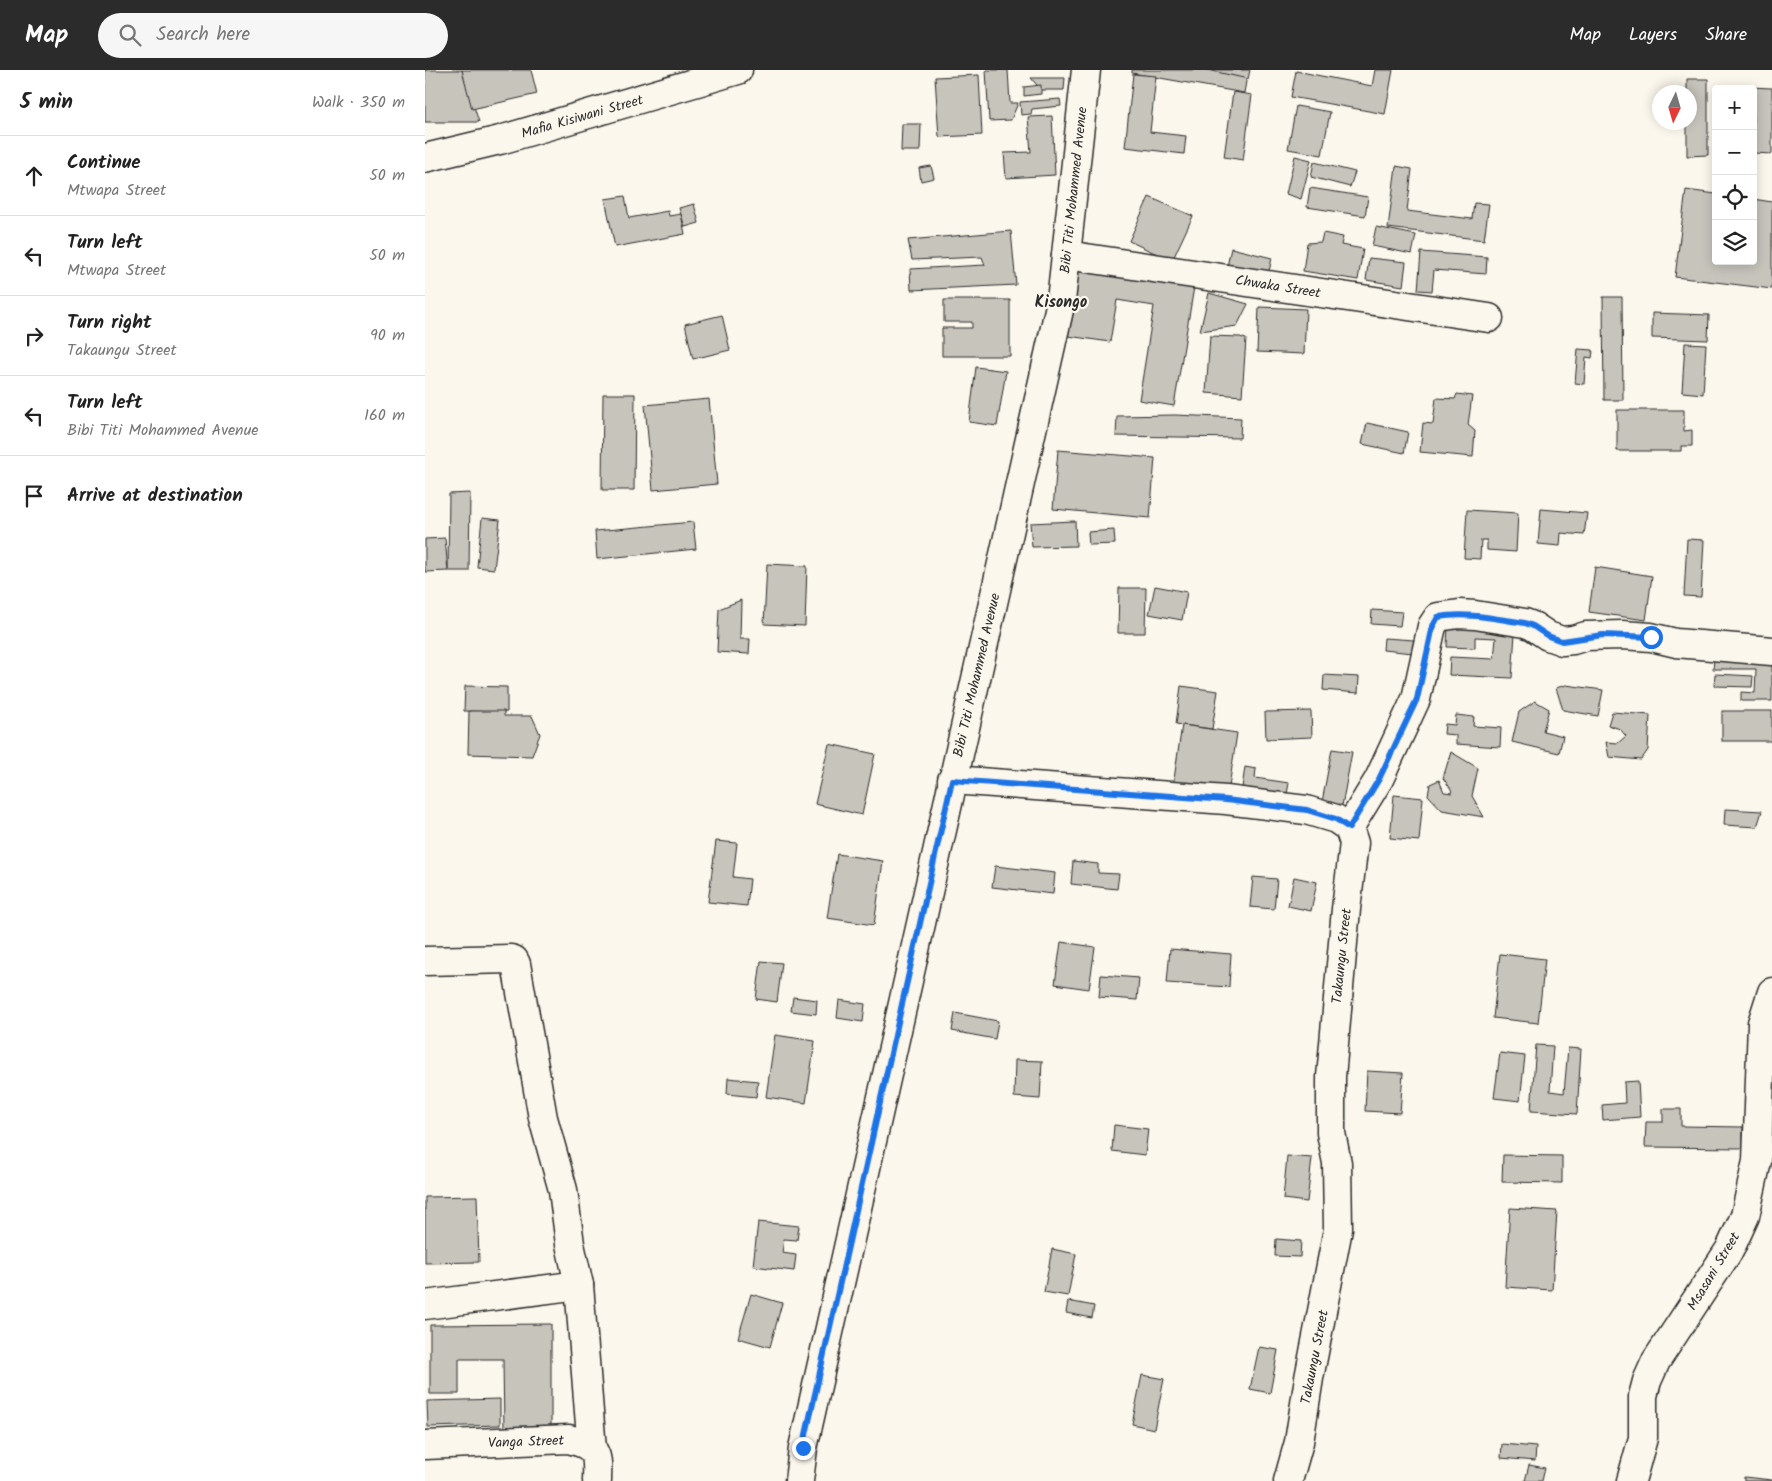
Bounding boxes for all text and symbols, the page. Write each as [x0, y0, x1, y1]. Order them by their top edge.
search box [98, 13, 448, 58]
text: Map [25, 16, 68, 55]
text: Search here [156, 20, 250, 50]
icon: search [116, 21, 144, 49]
text: Map [1570, 21, 1601, 50]
text: Layers [1629, 21, 1677, 50]
text: Share [1705, 21, 1747, 50]
north arrow [1652, 85, 1697, 130]
map controls [1712, 85, 1757, 265]
button: + [1712, 85, 1757, 130]
text: 5 min [20, 86, 73, 119]
street label: Mafia Kisiwani Street [519, 89, 646, 145]
text: Walk · 350 m [312, 90, 405, 115]
street label: Bibi Titi Mohammed Avenue [1054, 105, 1094, 275]
button: − [1712, 130, 1757, 175]
text: Continue [67, 148, 140, 178]
icon: ahead [20, 162, 48, 190]
text: 50 m [369, 163, 405, 188]
button: locate [1712, 175, 1757, 220]
text: Mtwapa Street [67, 178, 166, 203]
button: layers [1712, 220, 1757, 265]
text: Turn left [67, 228, 142, 258]
icon: left [20, 242, 48, 270]
text: 50 m [369, 243, 405, 268]
text: Mtwapa Street [67, 258, 166, 283]
street label: Chwaka Street [1234, 269, 1323, 305]
district label: Kisongo [1035, 290, 1087, 315]
text: Turn right [67, 308, 152, 338]
icon: right [20, 322, 48, 350]
text: 90 m [370, 323, 405, 348]
text: Takaungu Street [67, 338, 177, 363]
text: Turn left [67, 388, 142, 418]
icon: left [20, 402, 48, 430]
text: 160 m [364, 403, 405, 428]
text: Bibi Titi Mohammed Avenue [67, 418, 259, 443]
text: Arrive at destination [67, 481, 243, 511]
icon: arrive [20, 482, 48, 510]
street label: Bibi Titi Mohammed Avenue [947, 590, 1007, 759]
route start [1640, 626, 1663, 649]
street label: Takaungu Street [1326, 907, 1358, 1005]
street label: Msasani Street [1682, 1228, 1746, 1315]
street label: Takaungu Street [1295, 1307, 1335, 1406]
street label: Vanga Street [488, 1430, 565, 1454]
route end [792, 1437, 815, 1460]

